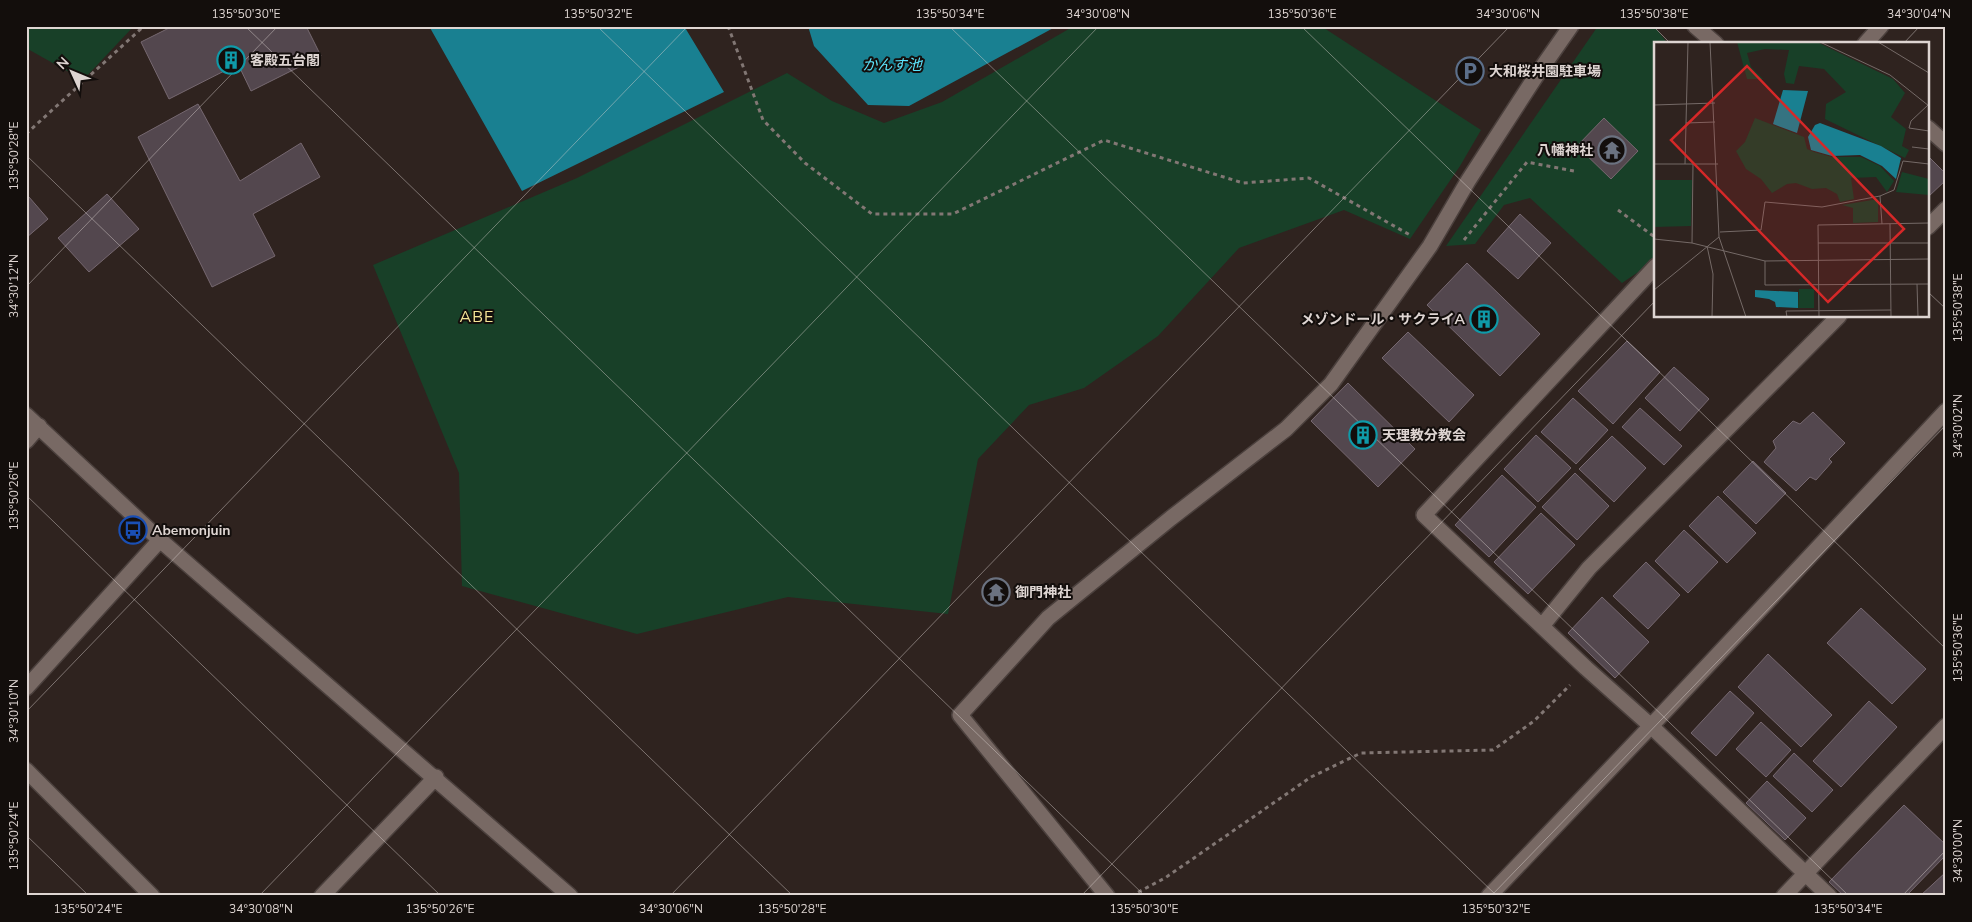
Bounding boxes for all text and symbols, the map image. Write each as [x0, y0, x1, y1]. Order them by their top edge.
text: 135°50'30"E [211, 6, 281, 22]
text: 135°50'32"E [563, 6, 633, 22]
text: 135°50'34"E [915, 6, 985, 22]
text: 34°30'08"N [1066, 6, 1130, 22]
text: 135°50'36"E [1267, 6, 1337, 22]
text: 34°30'06"N [1476, 6, 1540, 22]
text: 135°50'38"E [1619, 6, 1689, 22]
text: 34°30'04"N [1887, 6, 1951, 22]
inset map [1654, 42, 1930, 318]
building icon: 客殿五台閣 [216, 45, 246, 75]
north arrow [48, 48, 98, 98]
place label: 客殿五台閣 [250, 51, 320, 70]
text: N [53, 53, 73, 74]
water label: かんす池 [862, 55, 924, 75]
parking icon: 大和桜井園駐車場 [1455, 56, 1485, 86]
place label: 大和桜井園駐車場 [1489, 62, 1601, 81]
text: 135°50'28"E [6, 121, 22, 191]
temple icon: 八幡神社 [1597, 135, 1627, 165]
place label: 八幡神社 [1537, 141, 1593, 160]
text: 34°30'12"N [6, 254, 22, 318]
text: 135°50'38"E [1950, 273, 1966, 343]
building icon: メゾンドール・サクライA [1469, 304, 1499, 334]
district label: ABE [460, 306, 494, 328]
place label: メゾンドール・サクライA [1301, 310, 1466, 329]
text: 34°30'02"N [1950, 394, 1966, 458]
building icon: 天理教分教会 [1348, 420, 1378, 450]
place label: 天理教分教会 [1382, 426, 1466, 445]
text: 135°50'26"E [6, 461, 22, 531]
bus stop icon: Abemonjuin [118, 515, 148, 545]
place label: Abemonjuin [152, 521, 230, 540]
temple icon: 御門神社 [981, 577, 1011, 607]
place label: 御門神社 [1015, 583, 1071, 602]
text: 135°50'36"E [1950, 613, 1966, 683]
text: 34°30'10"N [6, 679, 22, 743]
text: 135°50'24"E [6, 801, 22, 871]
text: 34°30'00"N [1950, 819, 1966, 883]
text: 135°50'24"E [53, 901, 123, 917]
text: 34°30'08"N [229, 901, 293, 917]
text: 135°50'26"E [405, 901, 475, 917]
text: 34°30'06"N [639, 901, 703, 917]
text: 135°50'28"E [757, 901, 827, 917]
text: 135°50'30"E [1109, 901, 1179, 917]
text: 135°50'32"E [1461, 901, 1531, 917]
text: 135°50'34"E [1813, 901, 1883, 917]

